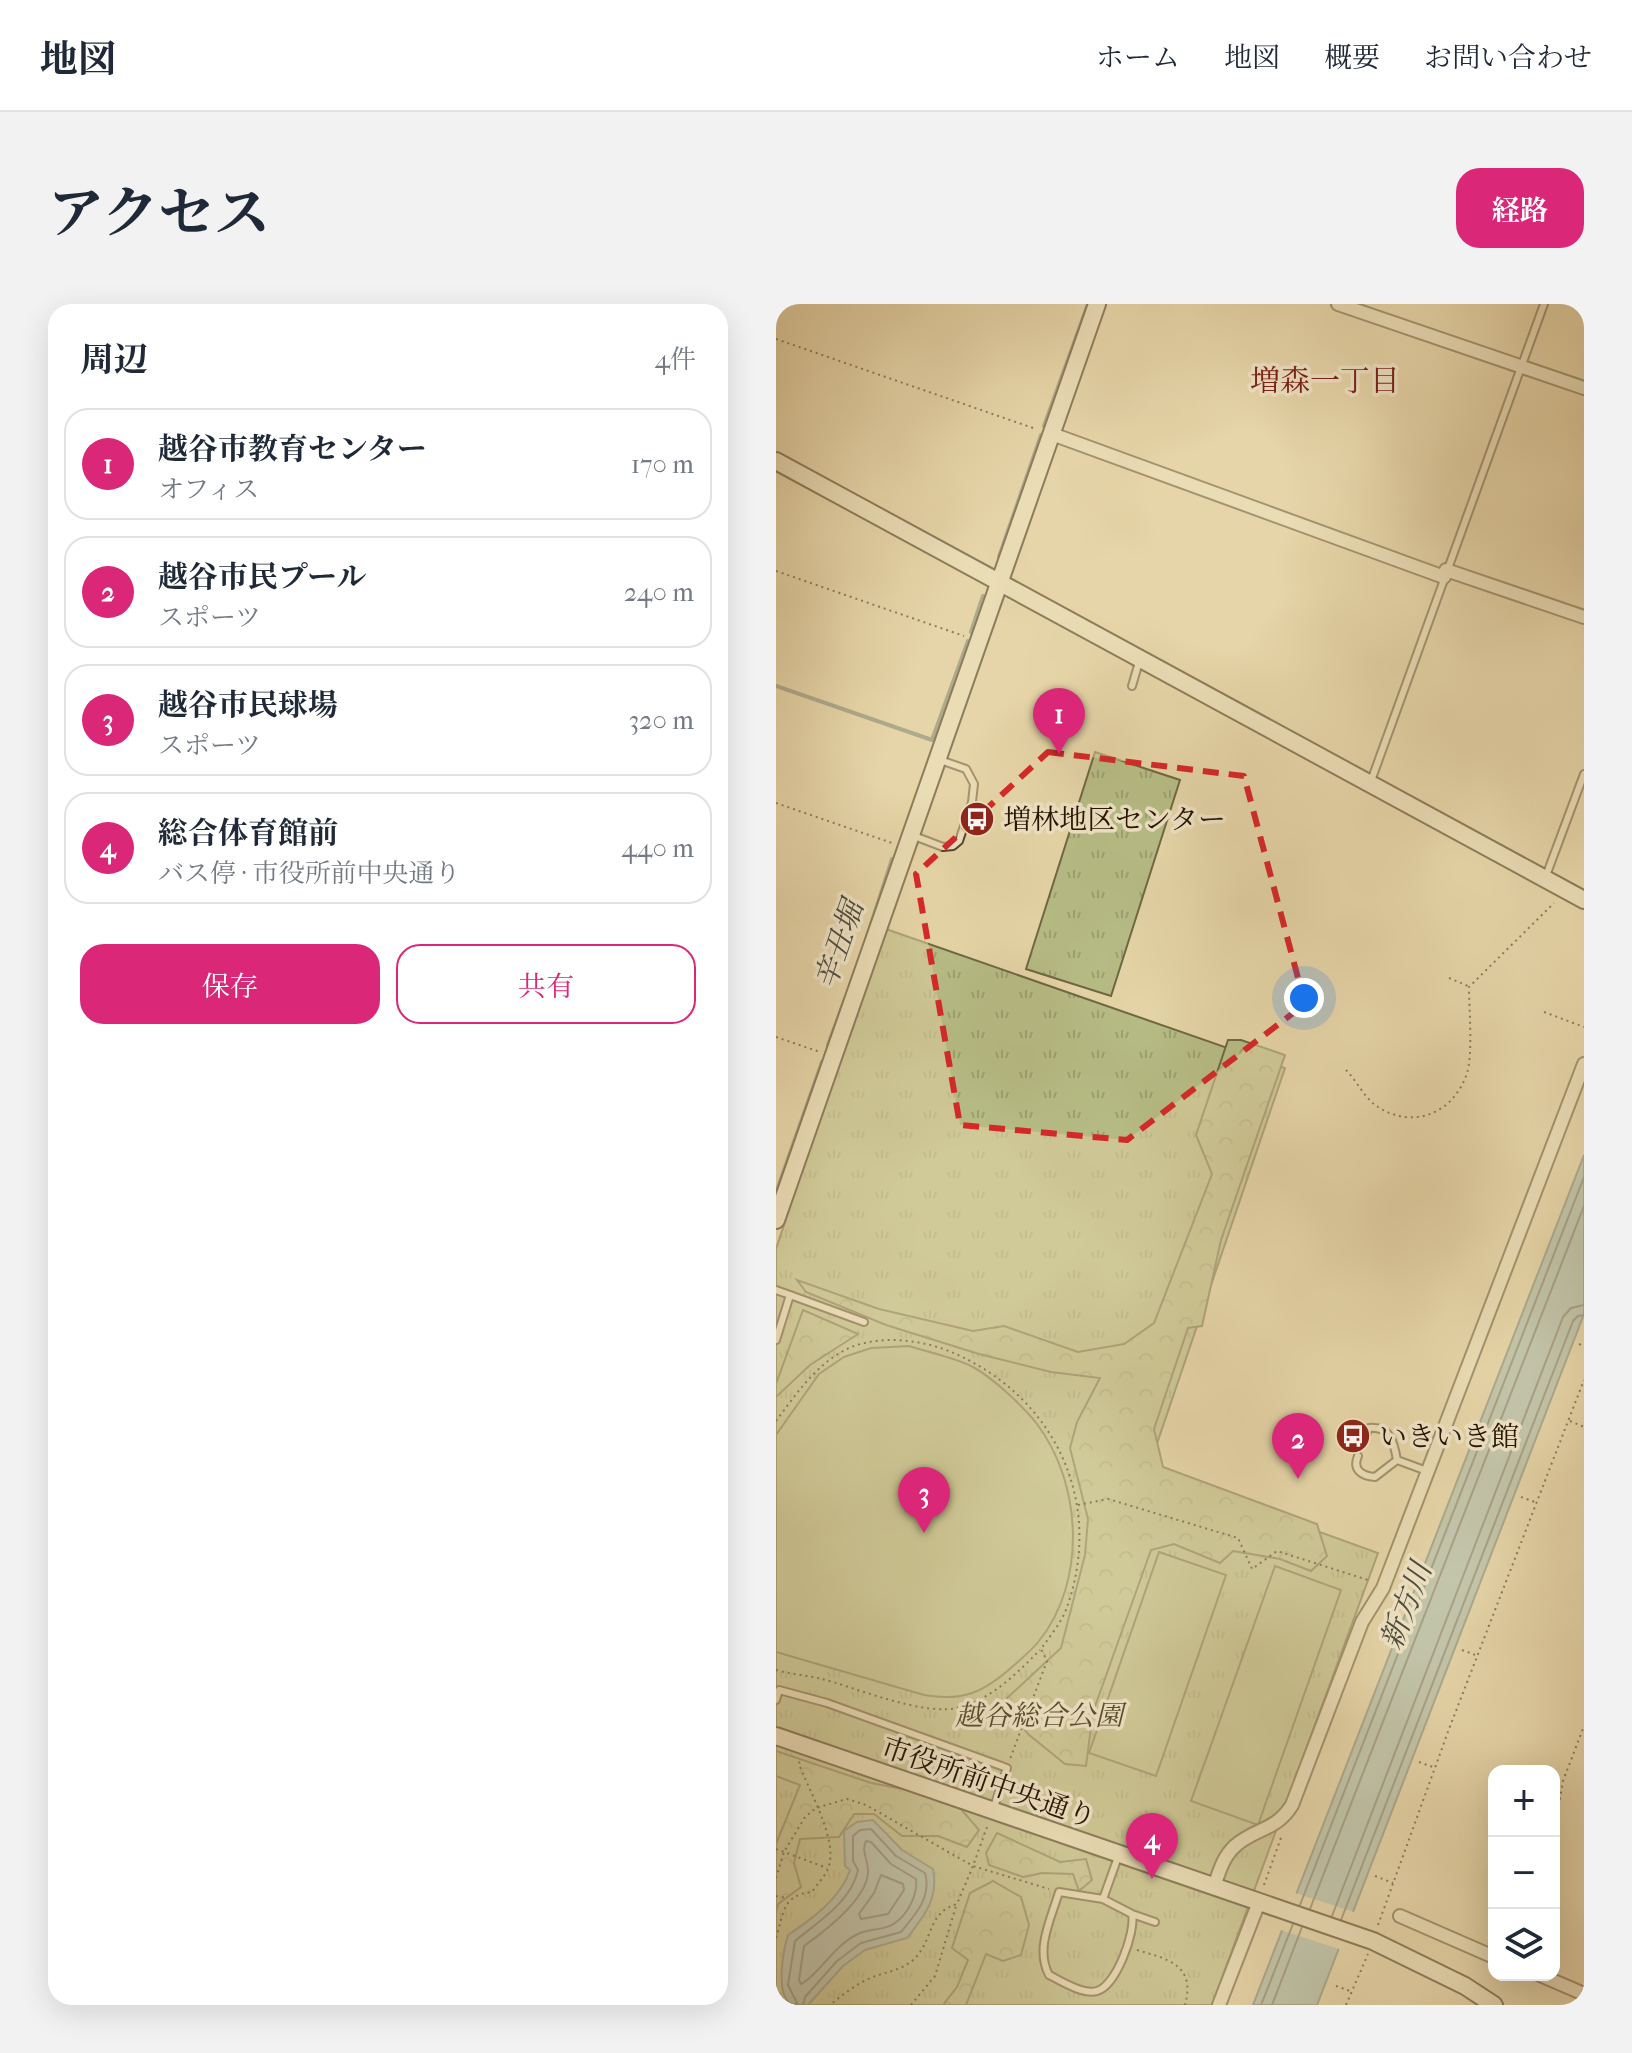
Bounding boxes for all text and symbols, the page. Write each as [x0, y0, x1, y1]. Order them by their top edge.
text: 地図 [40, 37, 116, 82]
text: ホーム [1096, 41, 1180, 74]
text: 地図 [1224, 41, 1280, 74]
text: 概要 [1324, 41, 1380, 74]
text: お問い合わせ [1424, 41, 1592, 74]
button: 経路 [1456, 168, 1584, 248]
text: アクセス [48, 181, 270, 246]
text: 周辺 [80, 340, 148, 380]
text: 4件 [655, 344, 696, 375]
district label: 増森一丁目 [1250, 364, 1400, 399]
text: 越谷市教育センター [158, 432, 427, 467]
text: 1 [103, 449, 113, 480]
text: 170 m [631, 449, 694, 480]
text: オフィス [158, 474, 259, 505]
text: 越谷市民プール [158, 560, 367, 595]
text: 2 [101, 577, 115, 608]
text: 240 m [624, 577, 694, 608]
text: スポーツ [158, 602, 261, 633]
text: 越谷市民球場 [158, 688, 338, 723]
pin: 1 [1033, 688, 1085, 754]
text: 3 [103, 705, 113, 736]
text: 320 m [628, 705, 694, 736]
text: スポーツ [158, 730, 261, 761]
bus stop icon: 増林地区センター [958, 800, 996, 838]
place label: 増林地区センター [1003, 803, 1226, 836]
text: 総合体育館前 [158, 816, 338, 851]
text: 4 [100, 833, 116, 864]
text: 440 m [622, 833, 694, 864]
text: バス停 · 市役所前中央通り [158, 858, 460, 889]
water label: 辛丑堀 [808, 892, 872, 993]
button: 保存 [80, 944, 380, 1024]
button: 共有 [396, 944, 696, 1024]
your location [1284, 978, 1324, 1018]
pin: 2 [1272, 1413, 1324, 1479]
bus stop icon: いきいき館 [1334, 1417, 1372, 1455]
place label: いきいき館 [1379, 1420, 1519, 1453]
pin: 3 [898, 1467, 950, 1533]
water label: 新方川 [1374, 1555, 1440, 1654]
park label: 越谷総合公園 [955, 1699, 1127, 1732]
street label: 市役所前中央通り [878, 1730, 1100, 1835]
map controls [1488, 1765, 1560, 1981]
button: + [1488, 1765, 1560, 1837]
pin: 4 [1126, 1813, 1178, 1879]
button: − [1488, 1837, 1560, 1909]
button: layers [1488, 1909, 1560, 1981]

